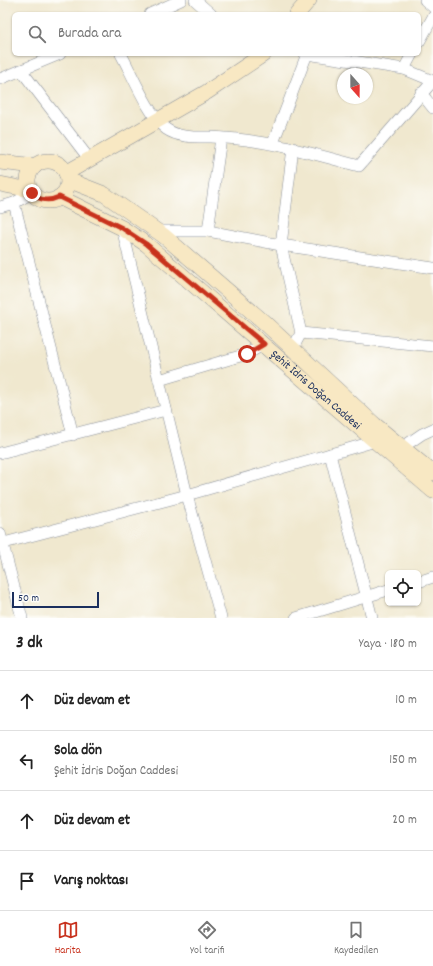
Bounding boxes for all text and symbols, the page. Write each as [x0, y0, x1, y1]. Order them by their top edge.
search box [12, 12, 421, 56]
icon: search [26, 23, 48, 45]
text: Burada ara [58, 23, 121, 45]
north arrow [337, 68, 373, 104]
route end [23, 184, 41, 202]
route start [238, 345, 256, 363]
street label: Şehit İdris Doğan Caddesi [267, 346, 365, 434]
map controls [385, 570, 421, 606]
button: locate [385, 570, 421, 606]
scale bar [12, 590, 99, 609]
text: 50 m [18, 591, 39, 607]
text: 3 dk [16, 632, 42, 656]
text: Yaya · 180 m [359, 635, 417, 654]
icon: ahead [16, 690, 38, 712]
text: Düz devam et [54, 690, 130, 712]
text: 10 m [395, 691, 417, 710]
text: Sola dön [54, 740, 102, 762]
icon: left [16, 750, 38, 772]
text: 150 m [389, 751, 417, 770]
text: Şehit İdris Doğan Caddesi [54, 762, 178, 781]
icon: ahead [16, 810, 38, 832]
text: Düz devam et [54, 810, 130, 832]
text: 20 m [392, 811, 417, 830]
icon: arrive [16, 870, 38, 892]
text: Varış noktası [54, 870, 128, 892]
tab: Harita [55, 919, 81, 959]
tab: Yol tarifi [190, 919, 225, 959]
tab: Kaydedilen [334, 919, 378, 959]

